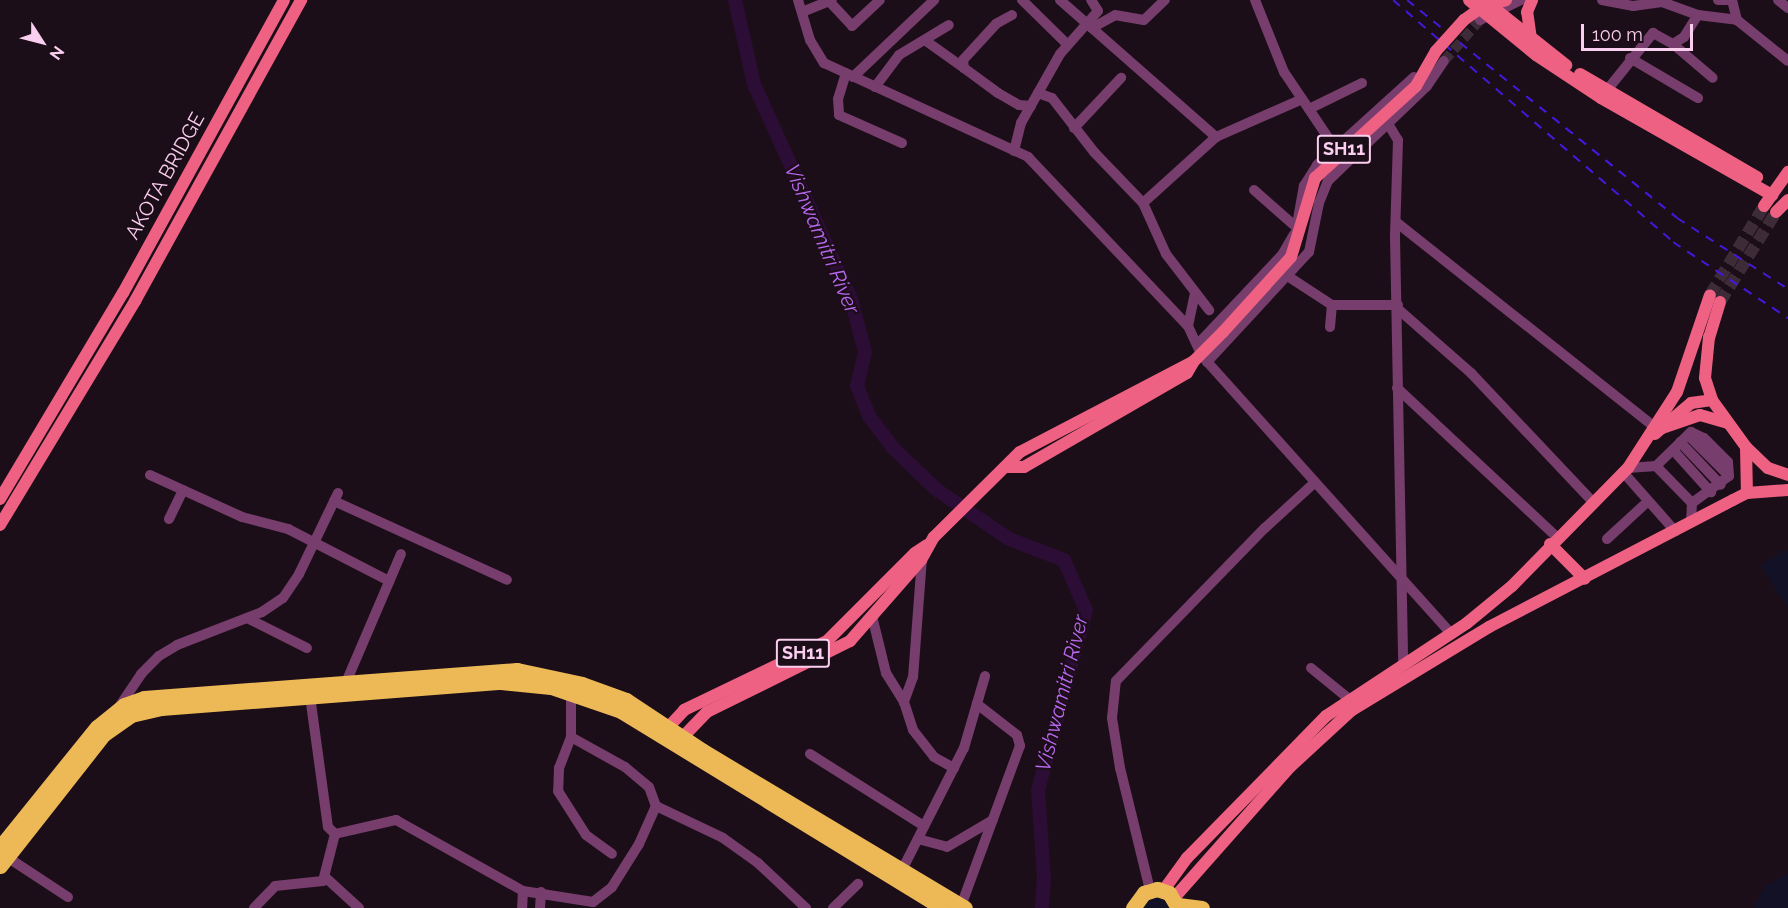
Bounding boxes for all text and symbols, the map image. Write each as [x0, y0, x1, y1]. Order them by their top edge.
north arrow [12, 12, 72, 72]
scale bar [1584, 12, 1696, 50]
text: 100 m [1592, 24, 1643, 45]
text: N [46, 42, 68, 63]
street label: AKOTA BRIDGE [120, 108, 210, 244]
road number: SH11 [1316, 134, 1372, 164]
water label: Vishwamitri River [779, 160, 865, 318]
water label: Vishwamitri River [1030, 612, 1094, 774]
road number: SH11 [774, 638, 832, 668]

